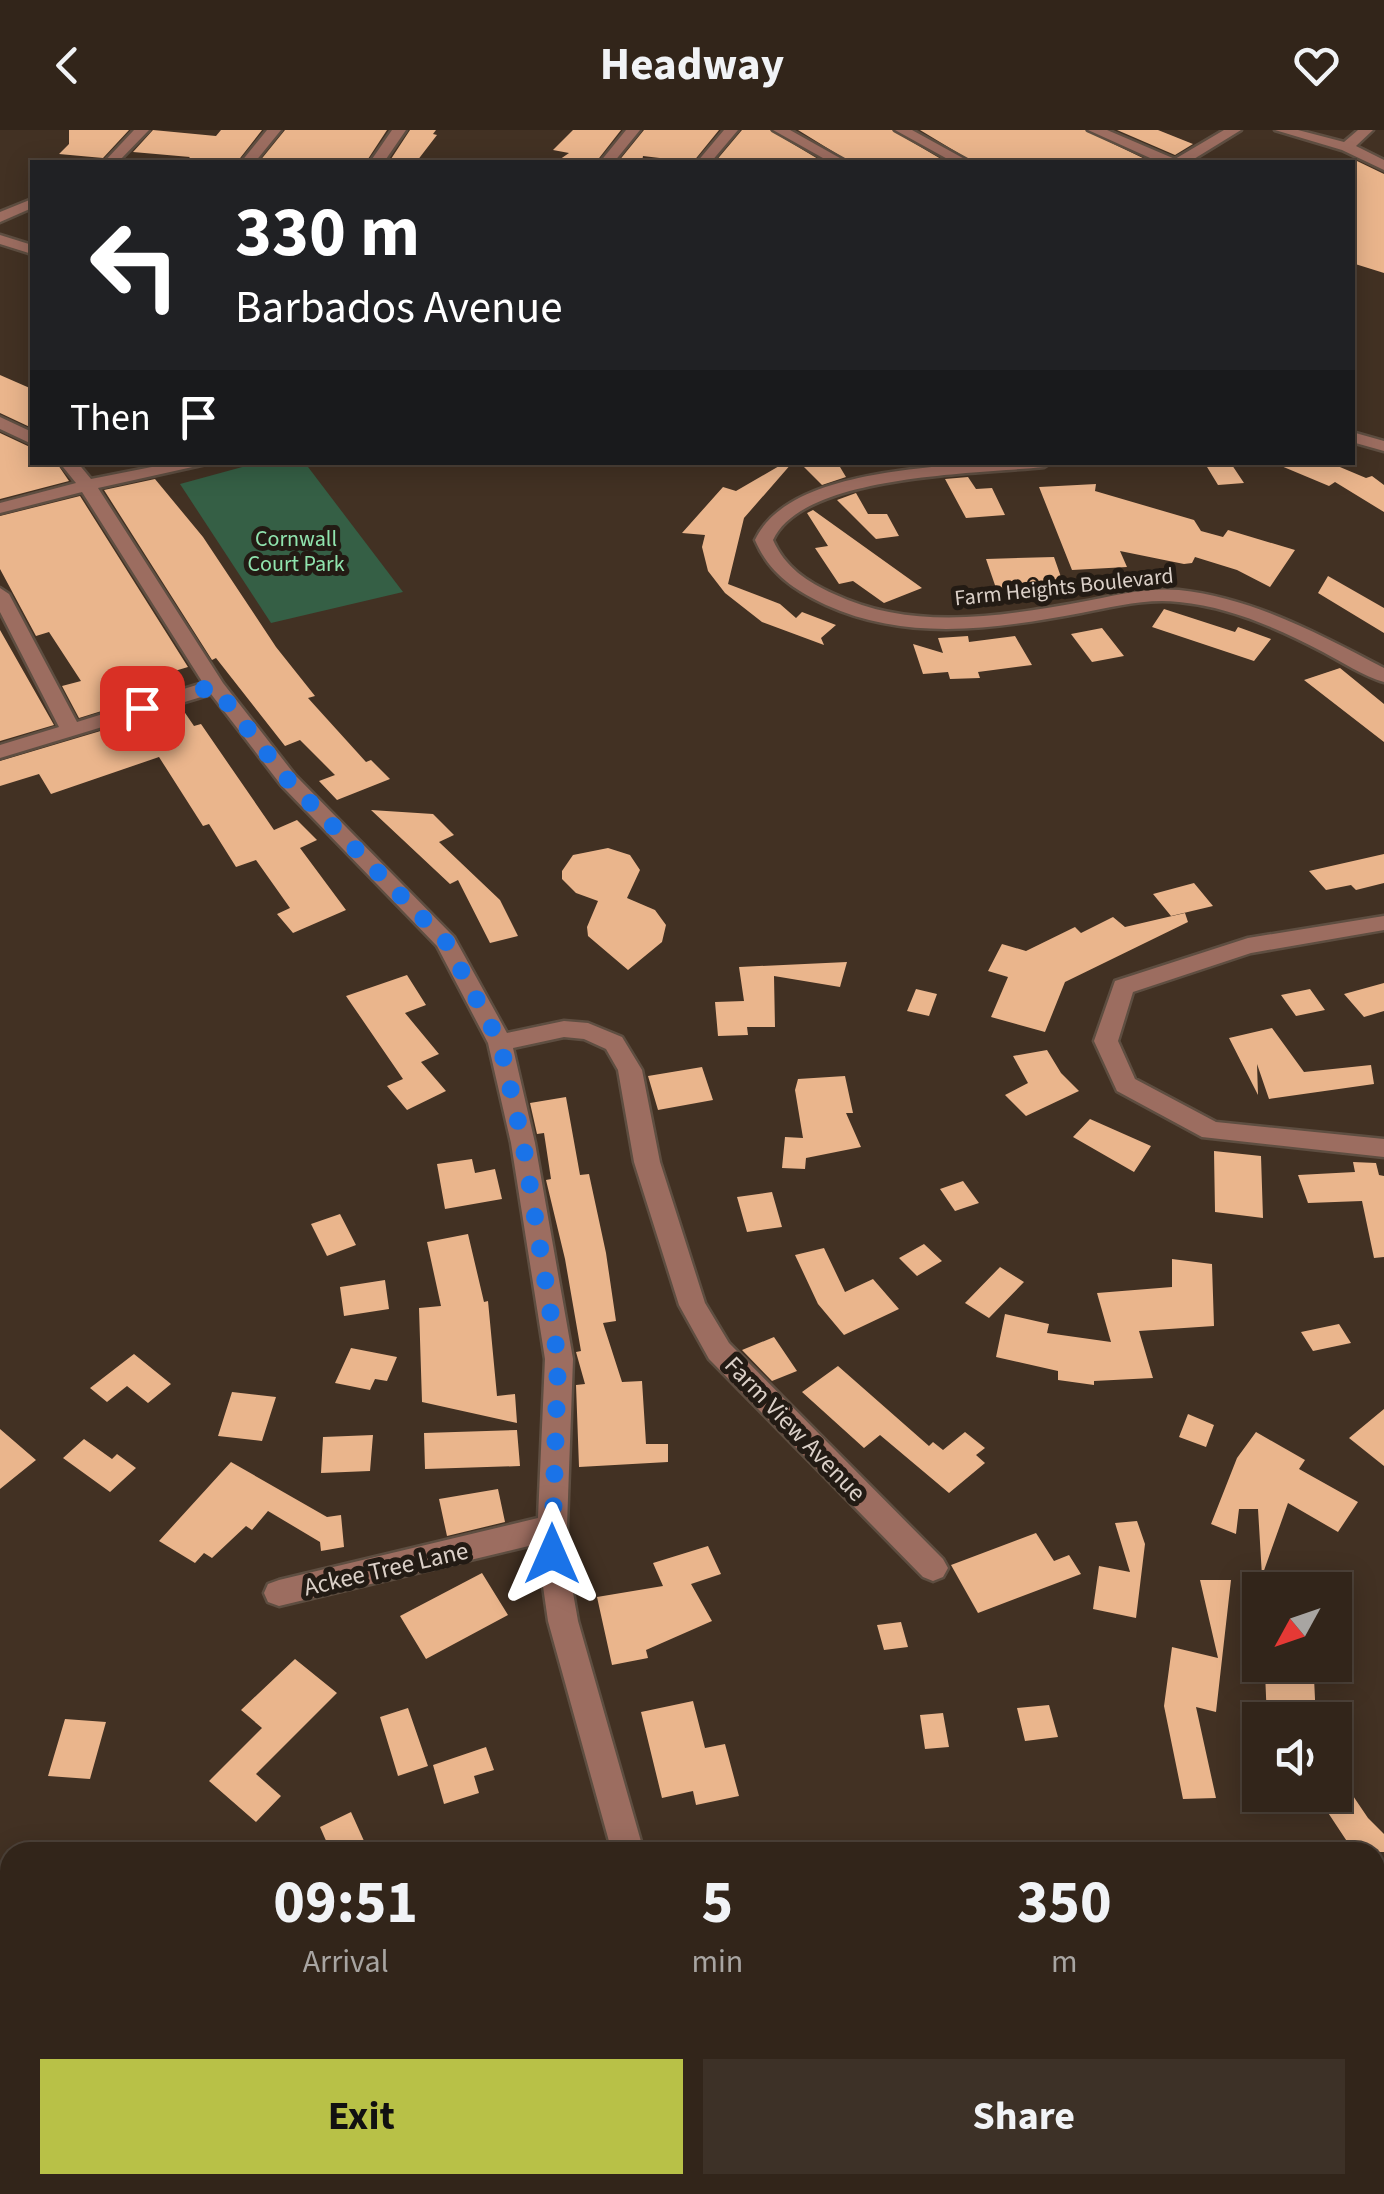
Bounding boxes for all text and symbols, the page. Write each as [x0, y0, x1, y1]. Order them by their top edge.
text: Headway [600, 33, 784, 97]
icon: back [40, 38, 95, 93]
icon: heart [1289, 38, 1344, 93]
text: 330 m [235, 183, 420, 283]
icon: left [70, 200, 200, 330]
text: Barbados Avenue [235, 276, 563, 340]
icon: arrive [171, 390, 226, 445]
text: Then [70, 391, 151, 445]
park label: Cornwall Court Park [247, 523, 345, 580]
street label: Farm Heights Boulevard [953, 560, 1175, 614]
pin [100, 666, 185, 751]
icon: arrive [115, 681, 170, 736]
street label: Farm View Avenue [716, 1348, 874, 1510]
position arrow [500, 1502, 604, 1606]
street label: Ackee Tree Lane [300, 1533, 472, 1605]
north arrow [1242, 1572, 1352, 1682]
map controls [1242, 1572, 1352, 1812]
button: sound [1242, 1702, 1352, 1812]
text: 09:51 [273, 1861, 418, 1946]
text: 5 [702, 1861, 733, 1946]
text: 350 [1017, 1861, 1112, 1946]
text: Arrival [303, 1939, 389, 1985]
text: min [691, 1939, 743, 1985]
text: m [1051, 1939, 1077, 1985]
button: Exit [40, 2059, 683, 2174]
button: Share [703, 2059, 1345, 2174]

